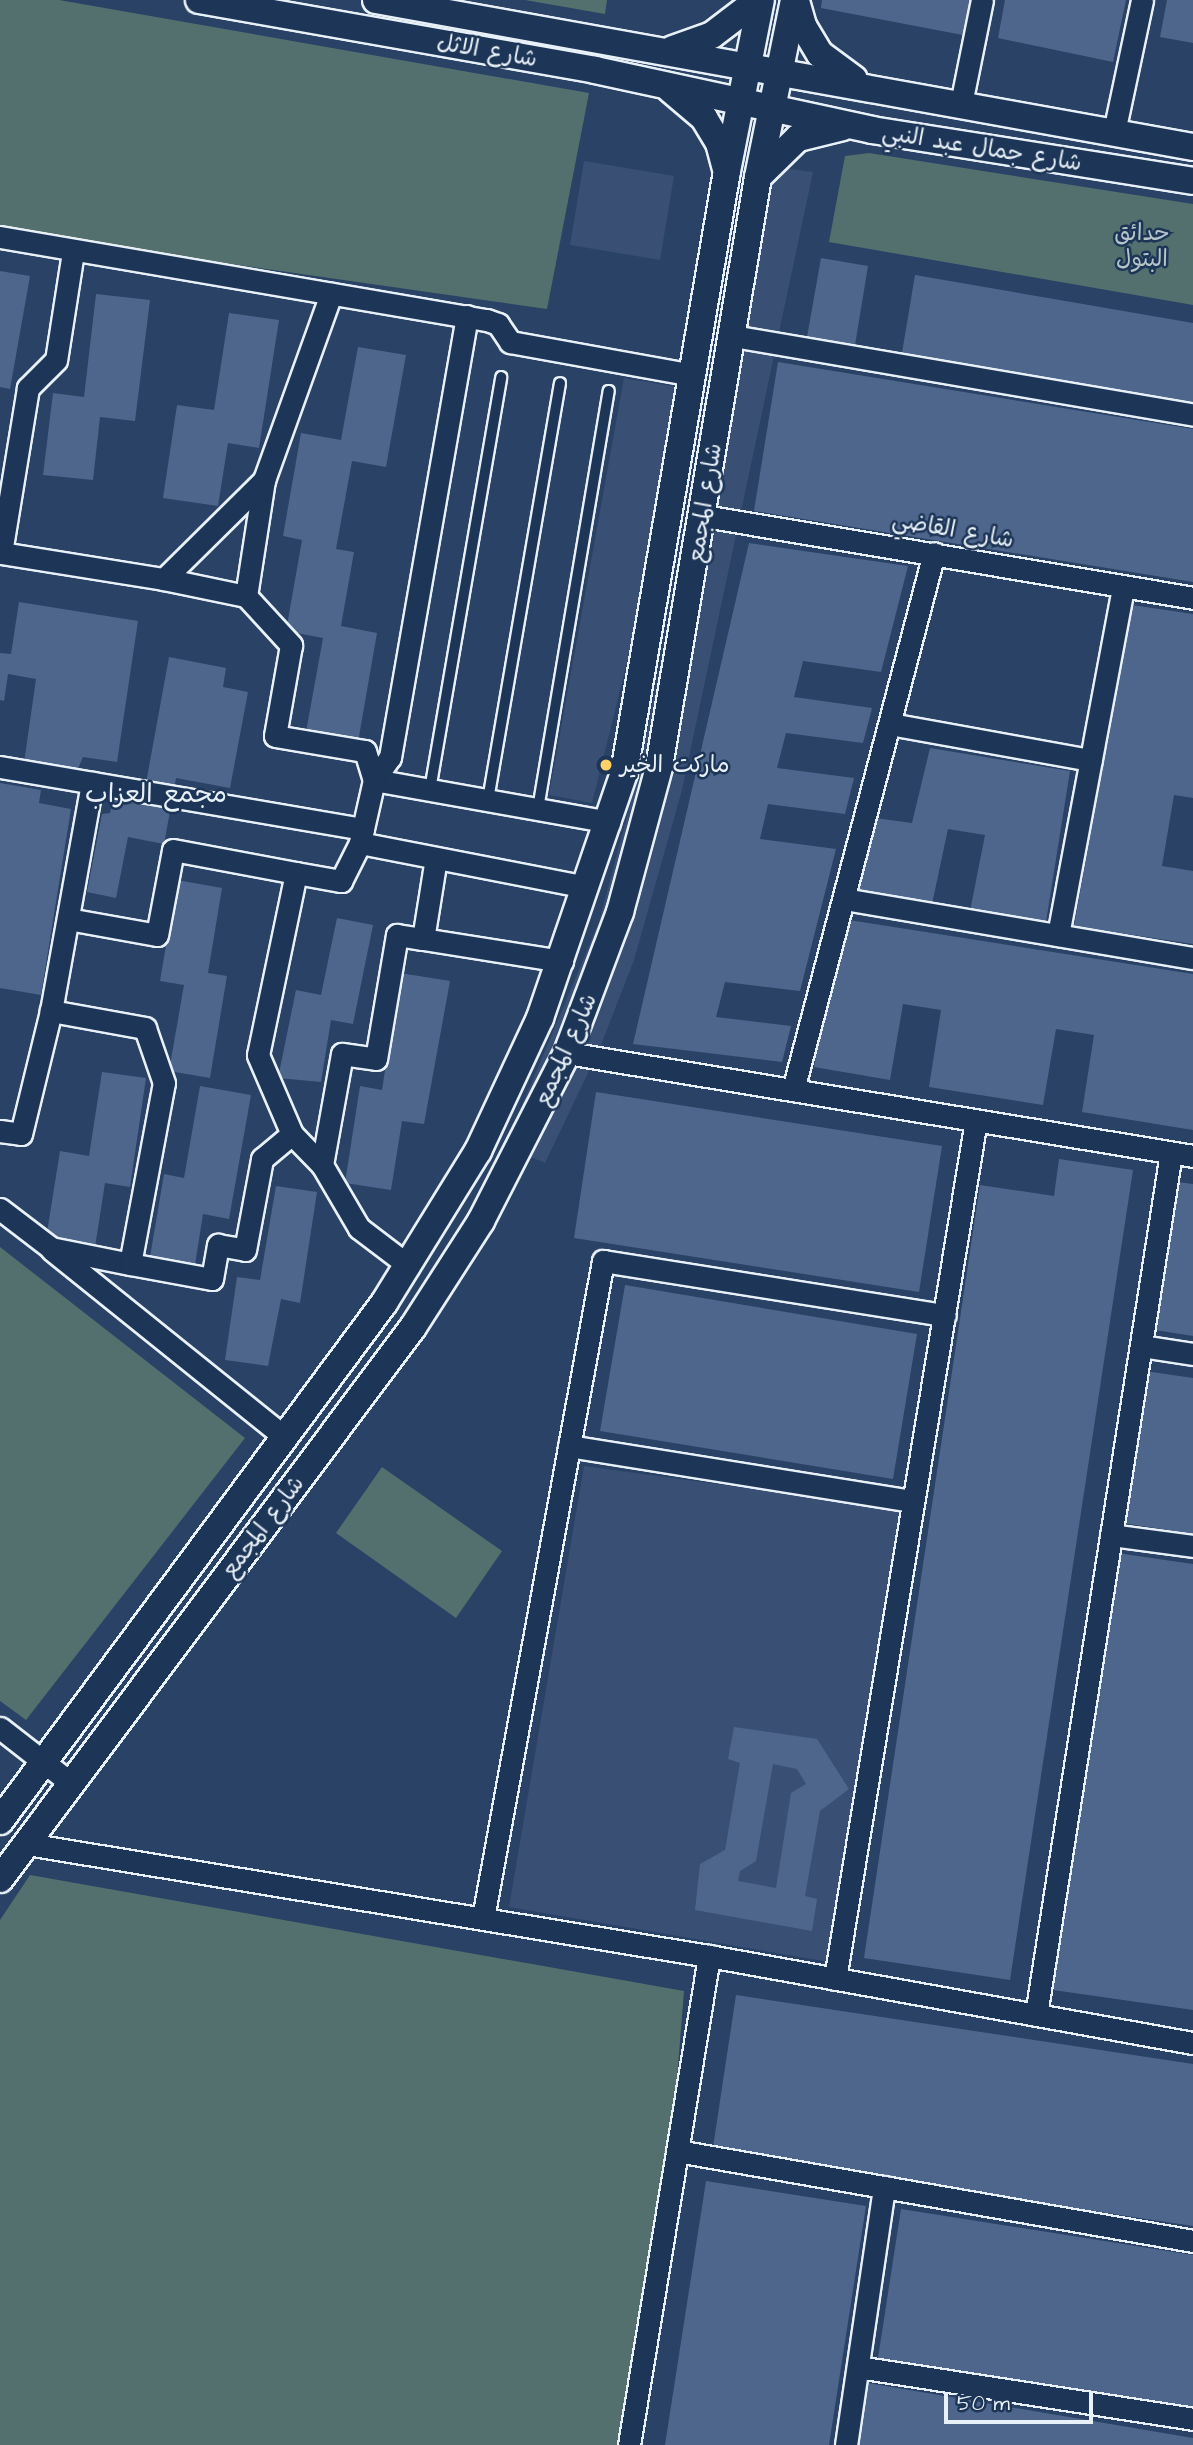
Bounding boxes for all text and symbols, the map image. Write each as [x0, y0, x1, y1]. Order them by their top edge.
street label: شارع الاثل [435, 29, 539, 73]
street label: شارع جمال عبد النبي [880, 119, 1084, 177]
park label: حدائق البتول [1114, 219, 1170, 273]
street label: شارع المجمع [682, 441, 728, 565]
street label: شارع القاضي [890, 506, 1016, 554]
place label: ماركت الخير [620, 751, 729, 779]
marker: ماركت الخير [598, 757, 614, 773]
district label: مجمع العزاب [85, 779, 227, 811]
street label: شارع المجمع [529, 989, 603, 1111]
street label: شارع المجمع [216, 1471, 310, 1583]
scale bar [948, 2378, 1097, 2422]
text: 50 m [957, 2389, 1010, 2418]

